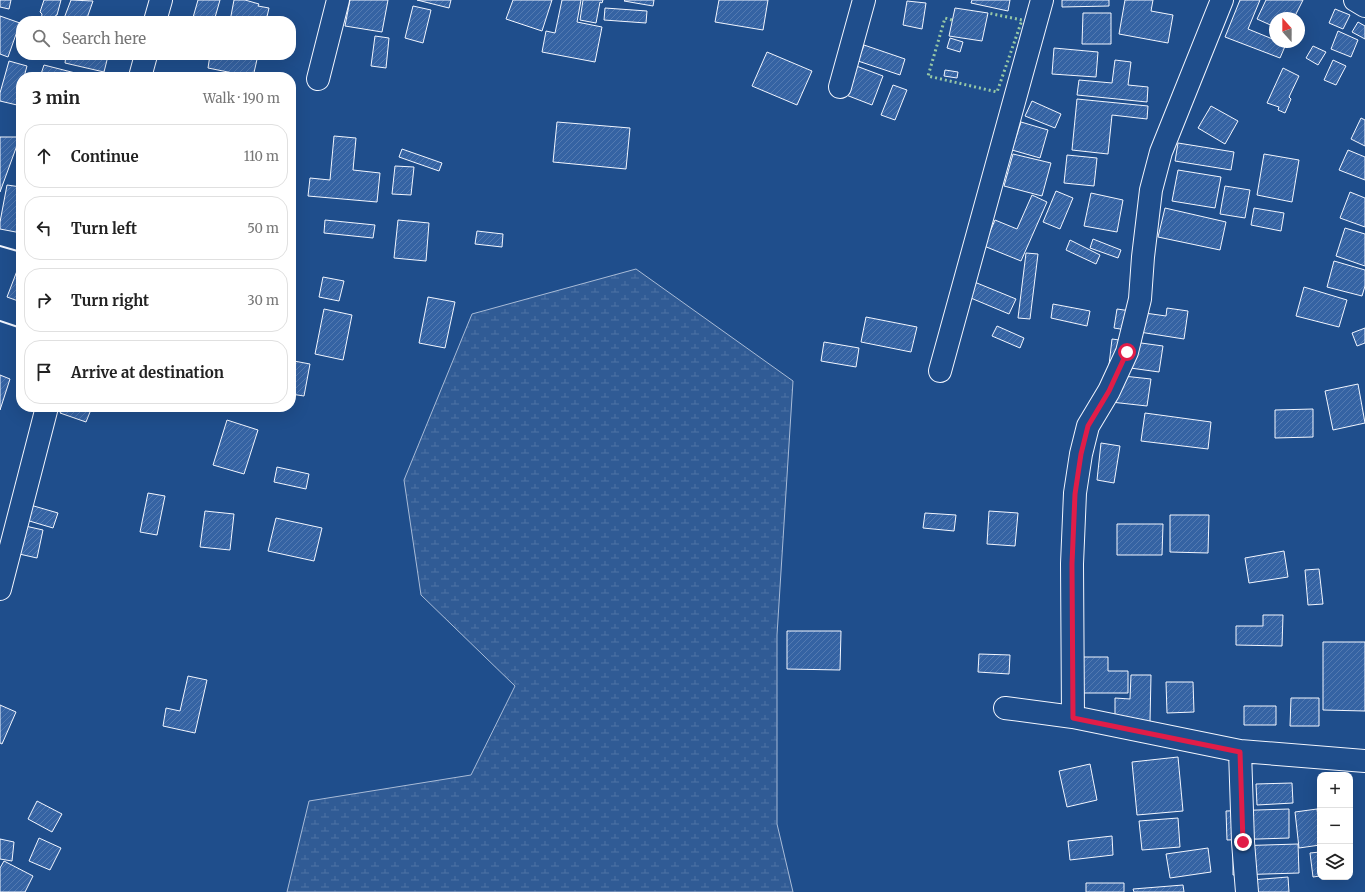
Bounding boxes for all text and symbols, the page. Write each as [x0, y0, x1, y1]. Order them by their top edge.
north arrow [1269, 12, 1305, 48]
search box [16, 16, 296, 60]
icon: search [30, 27, 52, 49]
text: Search here [62, 29, 146, 48]
text: 3 min [32, 87, 80, 109]
text: Walk · 190 m [203, 90, 280, 107]
icon: ahead [33, 145, 55, 167]
text: Continue [71, 147, 139, 166]
text: 110 m [244, 148, 279, 165]
icon: left [33, 217, 55, 239]
text: Turn left [71, 219, 137, 238]
text: 50 m [247, 220, 279, 237]
icon: right [33, 289, 55, 311]
text: Turn right [71, 291, 149, 310]
text: 30 m [247, 292, 279, 309]
route start [1118, 343, 1136, 361]
icon: arrive [33, 361, 55, 383]
text: Arrive at destination [71, 363, 224, 382]
map controls [1317, 772, 1353, 880]
button: + [1317, 772, 1353, 808]
button: − [1317, 808, 1353, 844]
route end [1234, 833, 1252, 851]
button: layers [1317, 844, 1353, 880]

